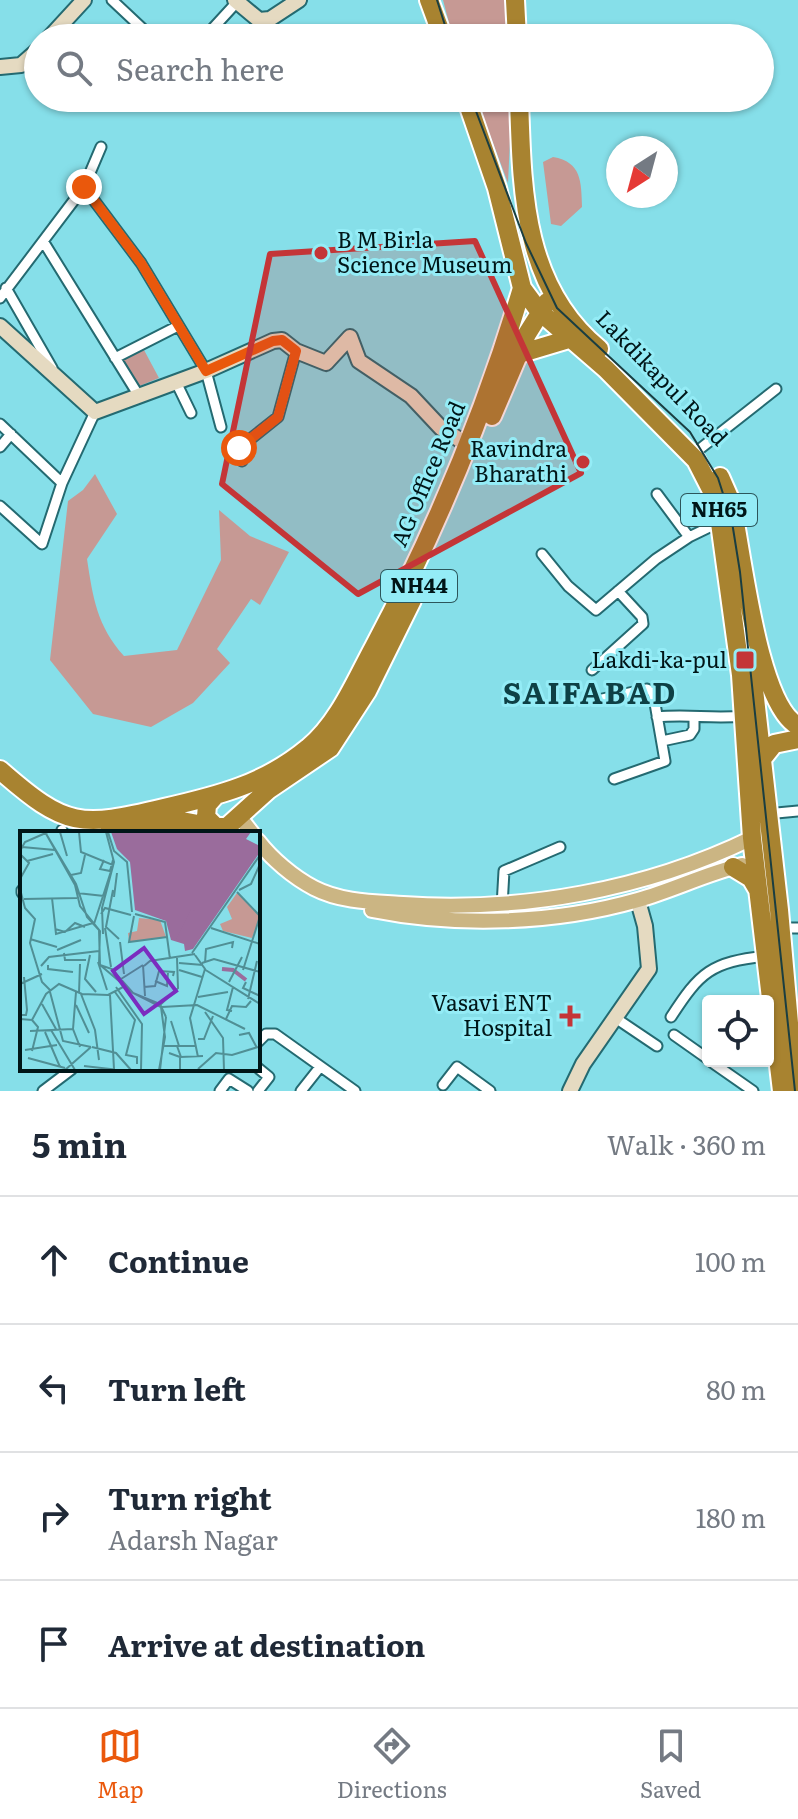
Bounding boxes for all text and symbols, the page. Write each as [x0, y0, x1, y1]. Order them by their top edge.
search box [24, 24, 774, 112]
icon: search [52, 46, 96, 90]
text: Search here [116, 46, 284, 90]
north arrow [606, 136, 678, 208]
route end [66, 169, 102, 205]
place label: B M Birla Science Museum [337, 222, 512, 280]
marker: B M Birla Science Museum [312, 244, 330, 262]
street label: Lakdikapul Road [590, 302, 737, 452]
street label: AG Office Road [381, 395, 472, 551]
route start [221, 430, 257, 466]
place label: Ravindra Bharathi [470, 431, 567, 489]
marker: Ravindra Bharathi [574, 453, 592, 471]
road number: NH65 [681, 494, 757, 526]
road number: NH44 [381, 570, 457, 602]
place label: Lakdi-ka-pul [592, 642, 727, 675]
marker: Lakdi-ka-pul [734, 649, 756, 671]
district label: SAIFABAD [503, 669, 677, 713]
inset map [20, 831, 260, 1071]
place label: Vasavi ENT Hospital [431, 985, 552, 1043]
map controls [702, 995, 774, 1067]
button: locate [702, 995, 774, 1067]
marker: Vasavi ENT Hospital [559, 1005, 581, 1027]
text: 5 min [32, 1118, 127, 1168]
text: Walk · 360 m [607, 1124, 766, 1163]
icon: ahead [32, 1238, 76, 1282]
text: Continue [108, 1238, 249, 1282]
text: 100 m [695, 1241, 766, 1280]
icon: left [32, 1366, 76, 1410]
text: Turn left [108, 1366, 246, 1410]
text: 80 m [706, 1369, 766, 1408]
text: Turn right [108, 1475, 272, 1519]
icon: right [32, 1494, 76, 1538]
text: 180 m [696, 1497, 766, 1536]
text: Adarsh Nagar [108, 1519, 278, 1558]
icon: arrive [32, 1622, 76, 1666]
text: Arrive at destination [108, 1622, 425, 1666]
tab: Map [97, 1724, 144, 1805]
tab: Directions [337, 1724, 447, 1805]
tab: Saved [640, 1724, 701, 1805]

